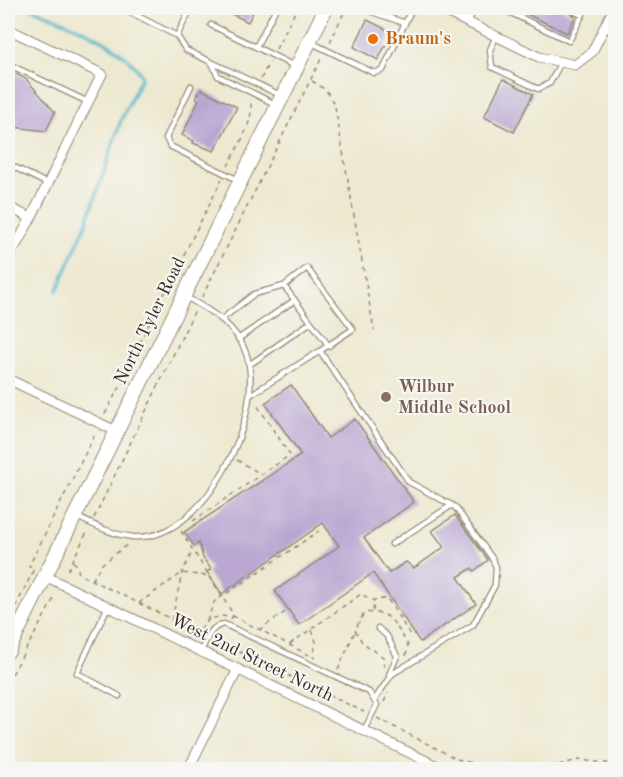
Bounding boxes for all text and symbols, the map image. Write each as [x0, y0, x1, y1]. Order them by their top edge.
place label: Braum's [385, 30, 451, 48]
marker: Braum's [366, 32, 380, 46]
street label: North Tyler Road [111, 254, 189, 388]
place label: Wilbur Middle School [398, 378, 512, 417]
marker: Wilbur Middle School [379, 390, 393, 404]
street label: West 2nd Street North [168, 611, 336, 705]

